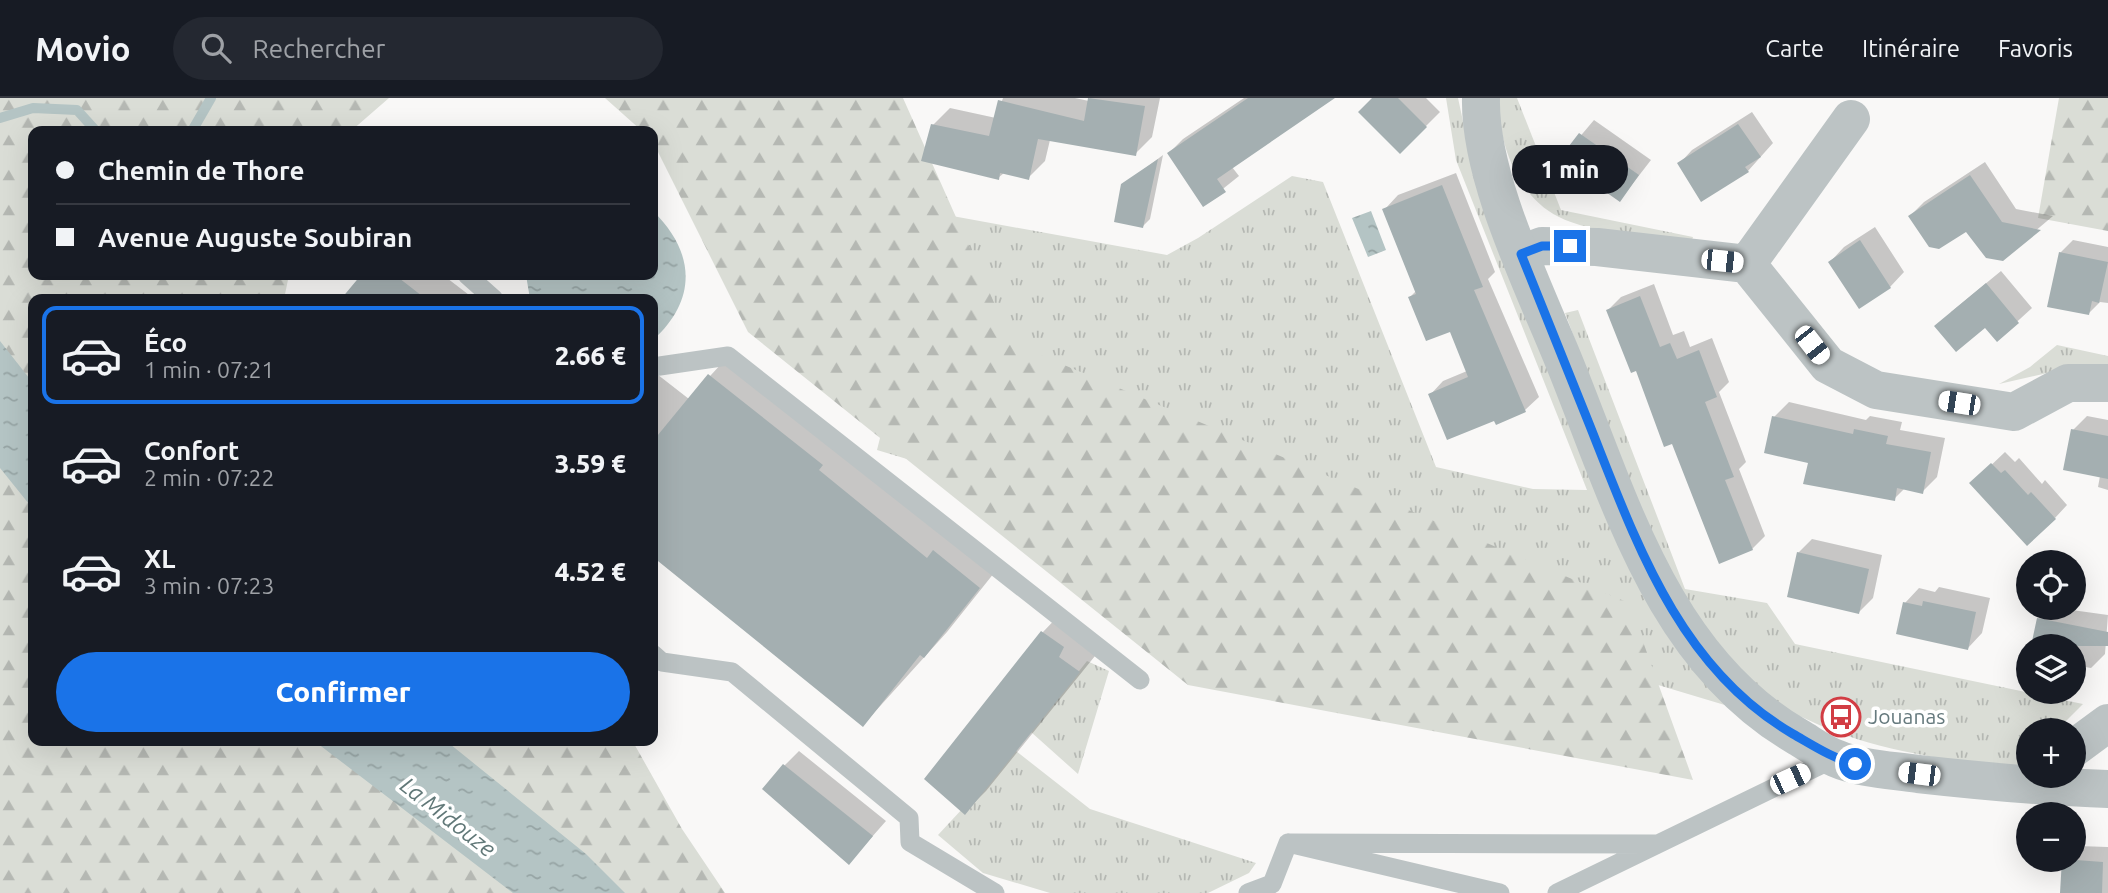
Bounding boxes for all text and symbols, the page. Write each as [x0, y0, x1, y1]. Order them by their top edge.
search box [173, 17, 663, 80]
icon: search [197, 29, 235, 67]
text: Movio [35, 30, 131, 67]
text: Rechercher [253, 34, 385, 63]
text: Carte [1765, 35, 1824, 62]
text: Itinéraire [1862, 35, 1960, 62]
text: Favoris [1998, 35, 2073, 62]
callout: 1 min [1512, 144, 1628, 194]
text: Chemin de Thore [98, 156, 304, 185]
text: 1 min [1541, 157, 1599, 182]
text: Avenue Auguste Soubiran [98, 223, 412, 252]
route end [1554, 230, 1586, 262]
car [1701, 248, 1744, 274]
car [1791, 322, 1834, 368]
icon: car [60, 324, 123, 387]
text: Éco [144, 328, 187, 357]
text: 2.66 € [555, 341, 626, 370]
text: 1 min · 07:21 [144, 357, 275, 382]
car [1937, 389, 1982, 417]
icon: car [60, 432, 123, 495]
text: Confort [144, 436, 239, 465]
text: 3.59 € [555, 449, 626, 478]
text: 2 min · 07:22 [144, 465, 275, 490]
icon: car [60, 540, 123, 603]
text: XL [144, 544, 175, 573]
map controls [2016, 550, 2086, 872]
button: locate [2016, 550, 2086, 620]
text: 4.52 € [555, 557, 626, 586]
text: 3 min · 07:23 [144, 573, 275, 598]
button: layers [2016, 634, 2086, 704]
button: Confirmer [56, 652, 630, 732]
bus stop icon: Jouanas [1820, 696, 1862, 738]
place label: Jouanas [1868, 704, 1945, 728]
button: + [2016, 718, 2086, 788]
route start [1839, 748, 1871, 780]
car [1767, 761, 1814, 797]
car [1897, 761, 1942, 787]
water label: La Midouze [396, 772, 501, 861]
button: − [2016, 802, 2086, 872]

